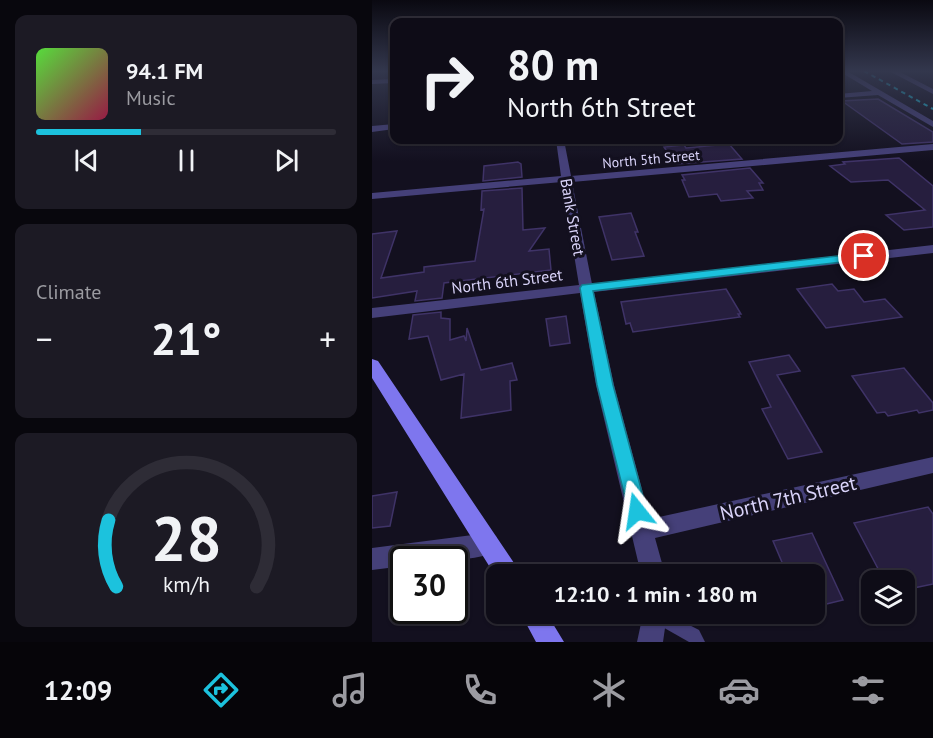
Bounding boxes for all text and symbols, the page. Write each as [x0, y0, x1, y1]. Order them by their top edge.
text: 80 m [507, 37, 599, 92]
icon: right [408, 42, 486, 120]
text: 94.1 FM [126, 57, 203, 85]
text: Music [126, 85, 175, 111]
text: North 6th Street [507, 90, 696, 124]
icon: previous [70, 144, 103, 177]
icon: pause [170, 144, 203, 177]
icon: next [270, 144, 303, 177]
street label: North 5th Street [602, 146, 701, 172]
street label: Bank Street [556, 177, 590, 258]
pin [838, 230, 889, 281]
icon: arrive [847, 239, 880, 272]
street label: North 6th Street [450, 264, 564, 298]
text: Climate [36, 279, 102, 305]
text: 21° [151, 309, 221, 367]
text: − [36, 317, 53, 360]
text: + [319, 317, 336, 360]
street label: North 7th Street [717, 470, 859, 526]
position arrow [605, 479, 669, 543]
text: 28 [151, 497, 221, 578]
speed limit sign: 30 [390, 546, 468, 624]
text: km/h [162, 570, 209, 598]
map controls [861, 570, 915, 624]
button: layers [861, 570, 915, 624]
text: 12:10 · 1 min · 180 m [554, 580, 757, 608]
icon: directions [200, 669, 242, 711]
icon: music [329, 669, 371, 711]
icon: phone [459, 669, 501, 711]
icon: climate [588, 669, 630, 711]
icon: car [718, 669, 760, 711]
icon: filters [847, 669, 889, 711]
text: 12:09 [44, 673, 112, 707]

